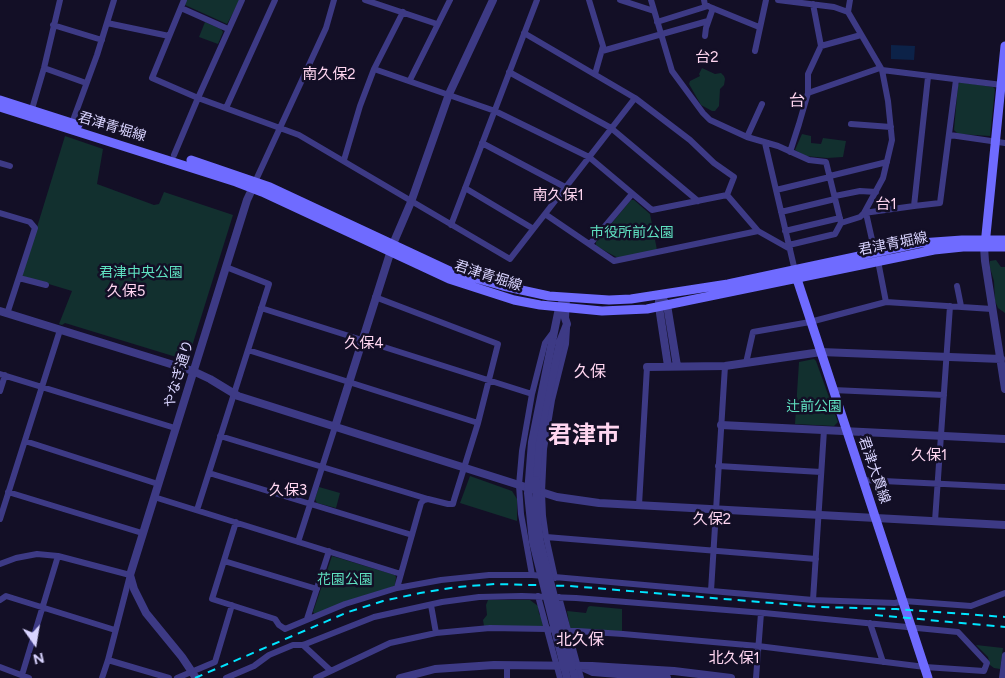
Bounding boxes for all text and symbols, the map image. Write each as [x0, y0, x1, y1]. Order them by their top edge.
district label: 台2 [695, 49, 719, 67]
district label: 南久保2 [302, 66, 356, 84]
district label: 台 [789, 91, 805, 111]
street label: 君津青堀線 [76, 109, 148, 145]
district label: 南久保1 [532, 187, 584, 205]
district label: 台1 [875, 196, 897, 214]
park label: 市役所前公園 [590, 225, 674, 241]
street label: 君津青堀線 [857, 229, 929, 259]
street label: 君津青堀線 [452, 257, 524, 295]
park label: 君津中央公園 [99, 265, 183, 281]
district label: 久保5 [107, 283, 145, 301]
district label: 久保4 [344, 335, 384, 353]
street label: やなぎ通り [161, 338, 197, 410]
district label: 久保 [574, 362, 606, 382]
park label: 辻前公園 [786, 399, 842, 415]
district label: 君津市 [548, 422, 620, 450]
street label: 君津大貫線 [855, 434, 893, 506]
district label: 久保1 [911, 447, 947, 465]
district label: 久保3 [269, 482, 307, 500]
district label: 久保2 [693, 511, 731, 529]
park label: 花園公園 [317, 572, 373, 588]
north arrow [10, 618, 60, 668]
district label: 北久保 [556, 630, 604, 650]
text: N [31, 649, 46, 668]
district label: 北久保1 [708, 650, 760, 668]

